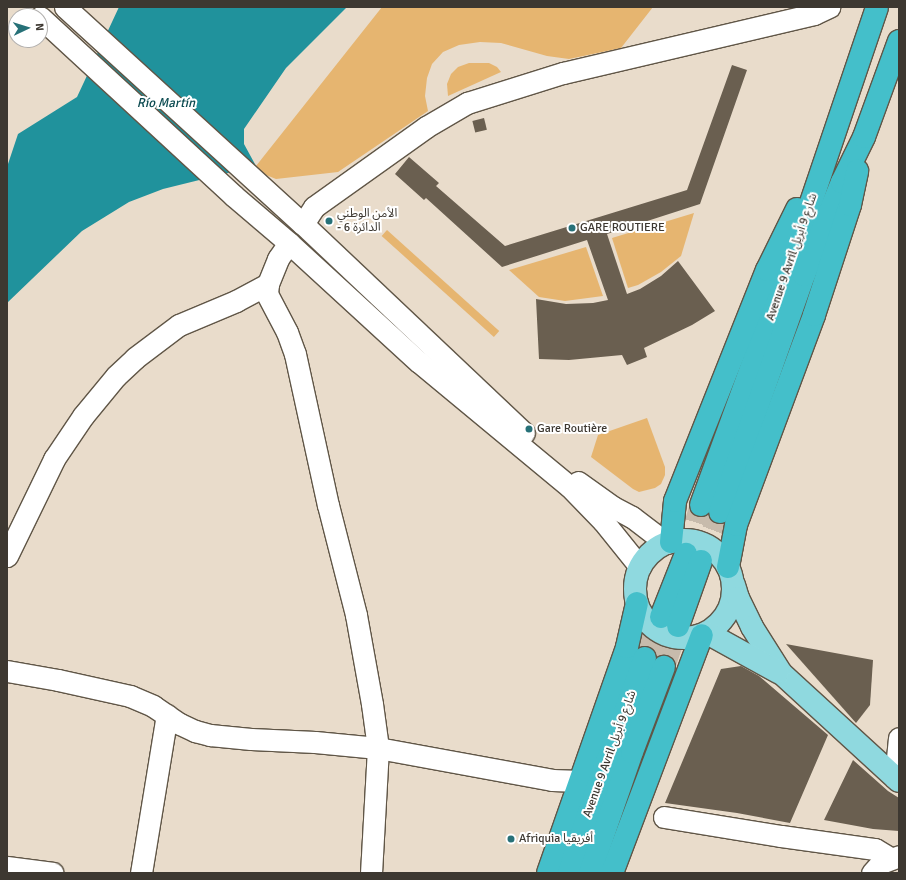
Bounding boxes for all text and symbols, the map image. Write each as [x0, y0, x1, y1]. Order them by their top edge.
north arrow [8, 8, 48, 48]
text: N [33, 23, 46, 31]
water label: Río Martín [137, 95, 195, 111]
street label: Avenue 9 Avril شارع 9 أبريل [763, 191, 821, 323]
place label: الأمن الوطني - الدائرة 6 [337, 207, 397, 235]
marker: الأمن الوطني - الدائرة 6 [324, 216, 334, 226]
place label: GARE ROUTIERE [580, 221, 665, 235]
marker: GARE ROUTIERE [567, 223, 577, 233]
place label: Gare Routière [537, 422, 607, 436]
marker: Gare Routière [524, 424, 534, 434]
street label: Avenue 9 Avril شارع 9 أبريل [580, 689, 640, 819]
place label: Afriquia أفريقيا [519, 832, 593, 846]
marker: Afriquia أفريقيا [506, 834, 516, 844]

